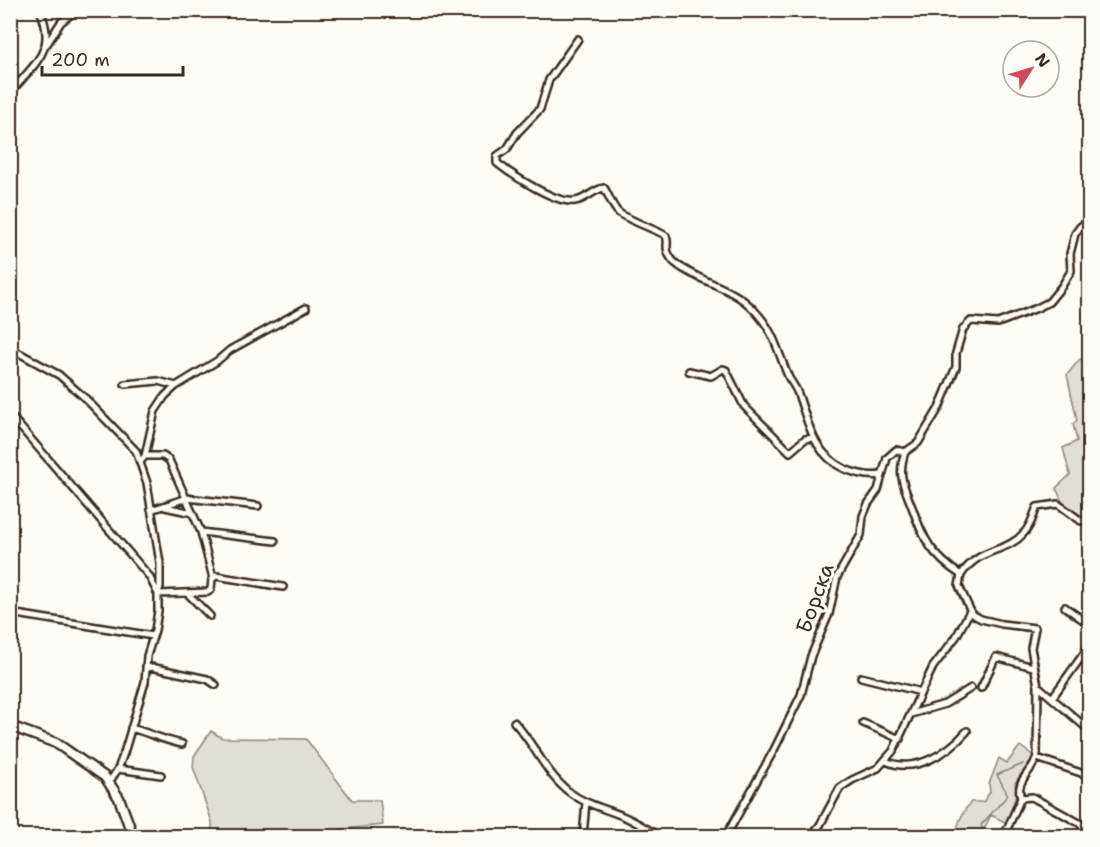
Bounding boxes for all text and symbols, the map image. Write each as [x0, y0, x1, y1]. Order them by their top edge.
scale bar [42, 39, 183, 77]
north arrow [1001, 39, 1061, 99]
text: 200 m [51, 48, 110, 72]
text: N [1030, 49, 1055, 72]
street label: Борска [789, 559, 841, 637]

